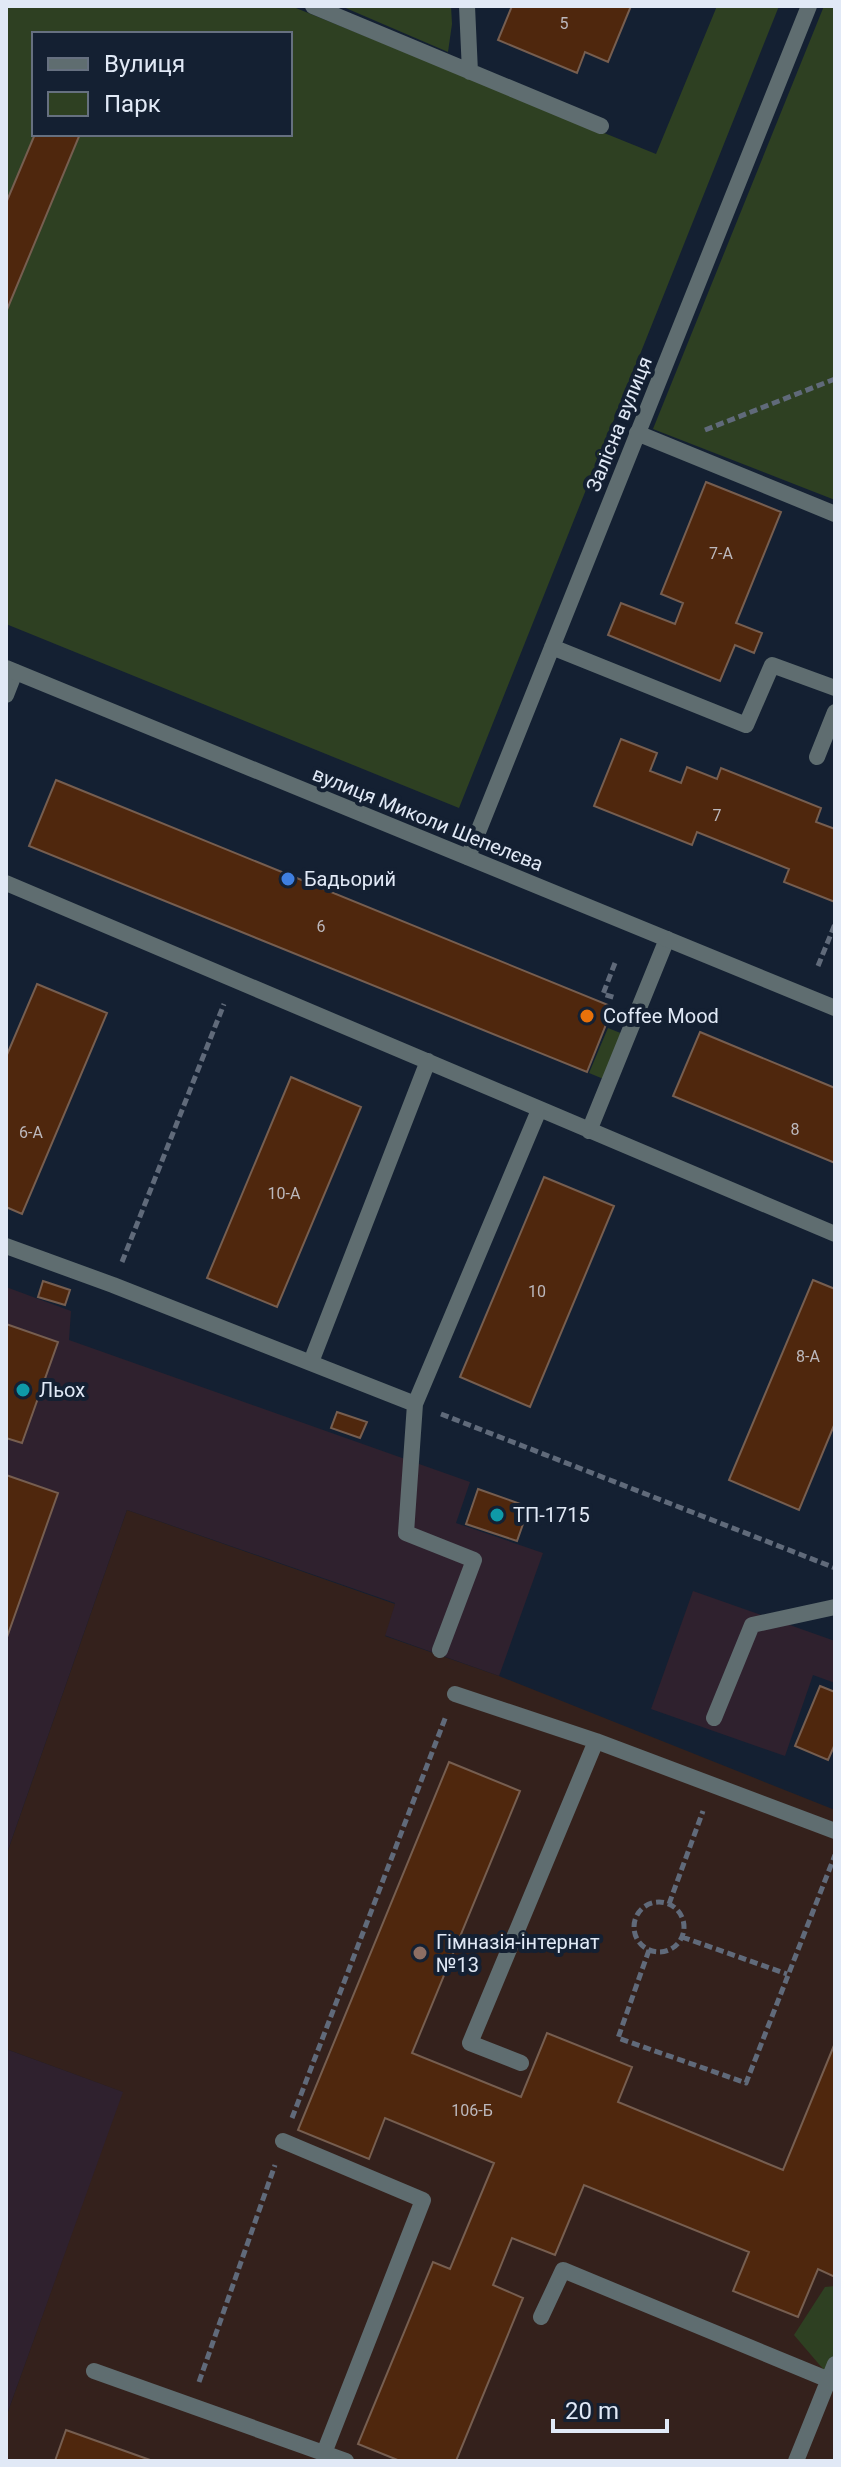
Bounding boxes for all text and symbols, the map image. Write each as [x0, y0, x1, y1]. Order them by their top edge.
house number: 5 [560, 14, 569, 33]
legend [32, 32, 292, 136]
text: Вулиця [104, 50, 185, 78]
text: Парк [104, 90, 161, 118]
street label: Залісна вулиця [581, 353, 657, 495]
house number: 7-А [709, 544, 733, 563]
street label: вулиця Миколи Шепелєва [309, 762, 547, 876]
house number: 7 [713, 806, 722, 825]
place label: Бадьорий [304, 867, 396, 891]
marker: Бадьорий [279, 870, 297, 888]
house number: 6 [317, 917, 326, 936]
place label: Coffee Mood [603, 1004, 719, 1028]
marker: Coffee Mood [578, 1007, 596, 1025]
house number: 8 [791, 1120, 800, 1139]
house number: 6-А [19, 1123, 43, 1142]
house number: 10-А [268, 1184, 301, 1203]
house number: 10 [528, 1282, 546, 1301]
house number: 8-А [796, 1347, 820, 1366]
place label: Льох [39, 1378, 85, 1402]
marker: Льох [14, 1381, 32, 1399]
place label: ТП-1715 [513, 1503, 590, 1527]
marker: ТП-1715 [488, 1506, 506, 1524]
place label: Гімназія-інтернат №13 [436, 1930, 600, 1977]
marker: Гімназія-інтернат №13 [411, 1944, 429, 1962]
house number: 106-Б [451, 2101, 493, 2120]
scale bar [553, 2383, 667, 2433]
text: 20 m [565, 2397, 619, 2425]

